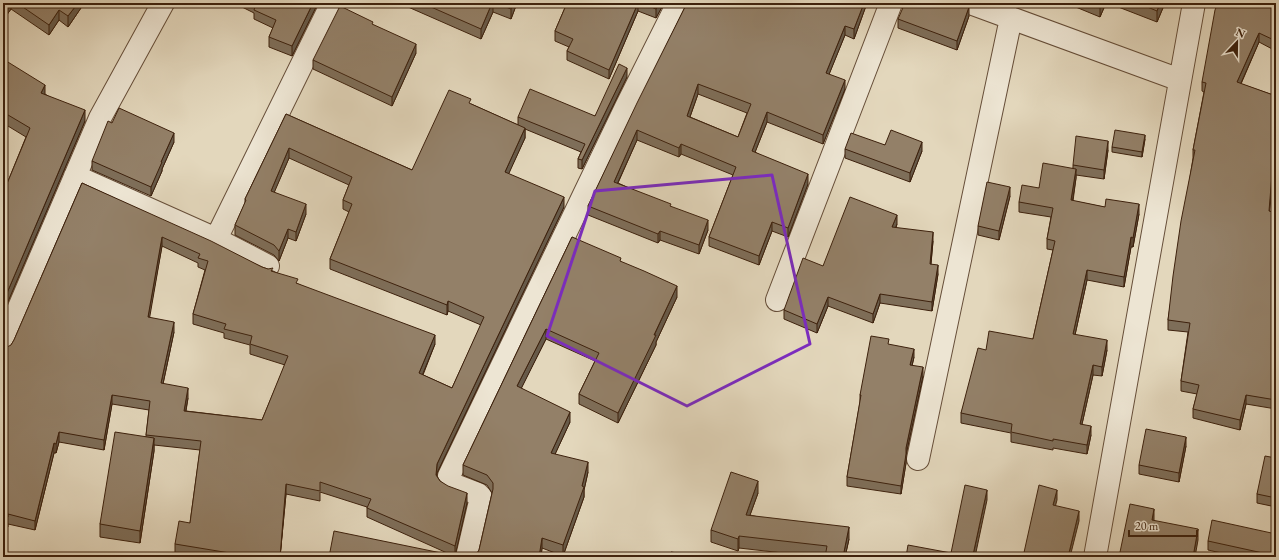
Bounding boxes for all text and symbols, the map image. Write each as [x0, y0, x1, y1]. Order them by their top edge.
north arrow [1217, 22, 1257, 62]
text: N [1234, 25, 1248, 41]
scale bar [1129, 512, 1197, 538]
text: 20 m [1135, 518, 1159, 534]

